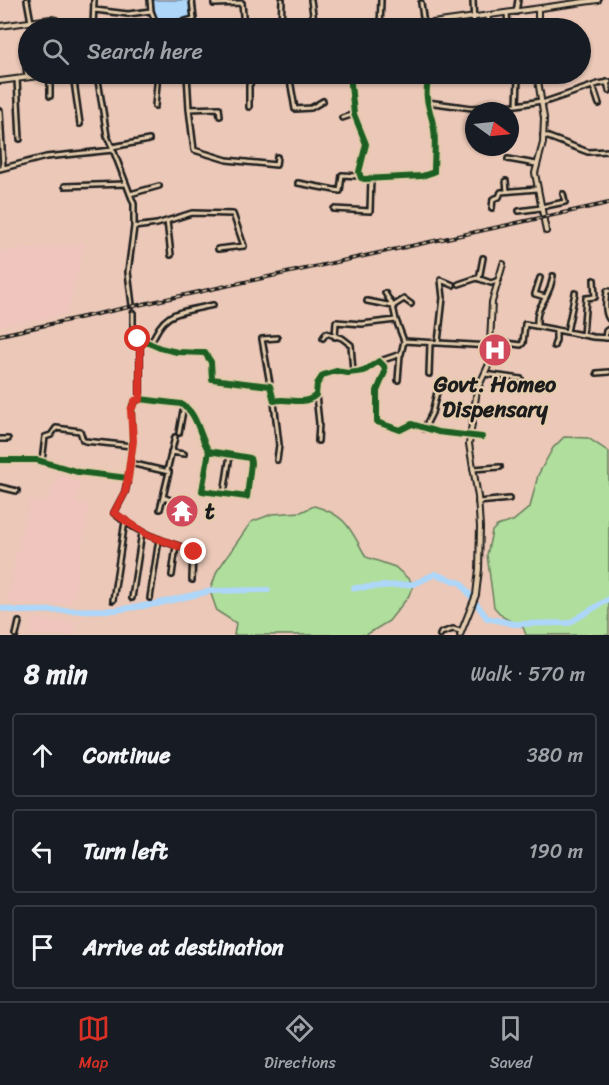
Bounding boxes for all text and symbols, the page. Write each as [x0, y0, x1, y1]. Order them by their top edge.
search box [18, 18, 591, 84]
text: Search here [87, 32, 203, 71]
icon: search [39, 35, 72, 68]
north arrow [465, 102, 519, 156]
route start [124, 325, 150, 351]
hospital icon: Govt. Homeo Dispensary [477, 332, 513, 368]
place label: Govt. Homeo Dispensary [433, 365, 557, 429]
place label: t [205, 492, 215, 531]
temple icon: t [164, 493, 200, 529]
route end [180, 538, 206, 564]
text: 8 min [24, 651, 88, 697]
text: Walk · 570 m [471, 657, 585, 692]
text: Continue [83, 736, 171, 775]
text: 380 m [527, 738, 583, 773]
icon: ahead [26, 739, 59, 772]
text: Turn left [83, 832, 168, 871]
text: 190 m [529, 834, 583, 869]
icon: left [26, 835, 59, 868]
text: Arrive at destination [83, 928, 284, 967]
icon: arrive [26, 931, 59, 964]
tab: Map [77, 1012, 110, 1077]
tab: Directions [264, 1012, 336, 1077]
tab: Saved [490, 1012, 532, 1077]

